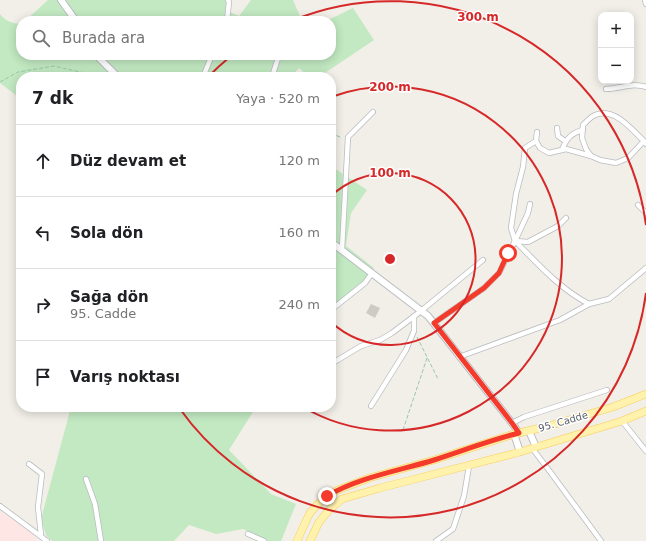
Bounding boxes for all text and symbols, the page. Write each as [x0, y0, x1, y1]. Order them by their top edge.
text: 300 m [457, 10, 499, 24]
map controls [598, 12, 634, 84]
button: + [598, 12, 634, 48]
search box [16, 16, 336, 60]
icon: search [30, 27, 52, 49]
text: Burada ara [62, 29, 145, 47]
button: − [598, 48, 634, 84]
text: 200 m [369, 80, 411, 94]
text: 7 dk [32, 88, 73, 108]
text: Yaya · 520 m [236, 91, 320, 106]
icon: ahead [32, 150, 54, 172]
text: Düz devam et [70, 152, 186, 170]
text: 120 m [278, 153, 320, 168]
text: 100 m [369, 166, 411, 180]
icon: left [32, 222, 54, 244]
text: Sola dön [70, 224, 143, 242]
text: 160 m [278, 225, 320, 240]
route start [499, 244, 517, 262]
centre of rings [383, 252, 397, 266]
text: Sağa dön [70, 288, 149, 306]
icon: right [32, 294, 54, 316]
text: 240 m [278, 297, 320, 312]
text: 95. Cadde [70, 306, 136, 321]
icon: arrive [32, 366, 54, 388]
text: Varış noktası [70, 368, 180, 386]
street label: 95. Cadde [537, 409, 589, 434]
route end [318, 487, 336, 505]

